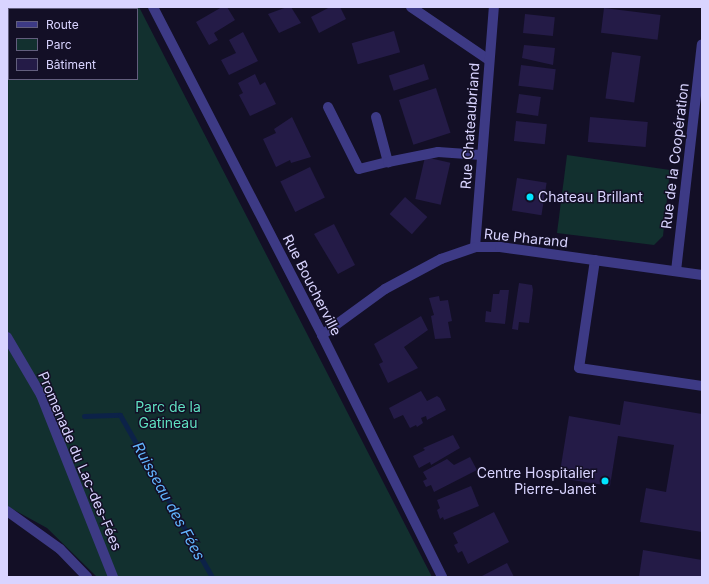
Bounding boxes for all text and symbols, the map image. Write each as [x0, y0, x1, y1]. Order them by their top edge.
legend [8, 8, 138, 80]
text: Route [46, 17, 79, 32]
text: Parc [46, 37, 72, 52]
text: Bâtiment [46, 57, 96, 72]
street label: Rue Chateaubriand [457, 62, 483, 190]
street label: Rue de la Coopération [658, 82, 692, 230]
place label: Chateau Brillant [538, 189, 643, 205]
marker: Chateau Brillant [525, 192, 535, 202]
street label: Rue Pharand [483, 225, 569, 251]
street label: Rue Boucherville [279, 232, 345, 338]
street label: Promenade du Lac-des-Fées [35, 369, 125, 553]
park label: Parc de la Gatineau [135, 399, 201, 432]
water label: Ruisseau des Fées [129, 439, 209, 563]
place label: Centre Hospitalier Pierre-Janet [477, 465, 596, 498]
marker: Centre Hospitalier Pierre-Janet [599, 475, 611, 487]

